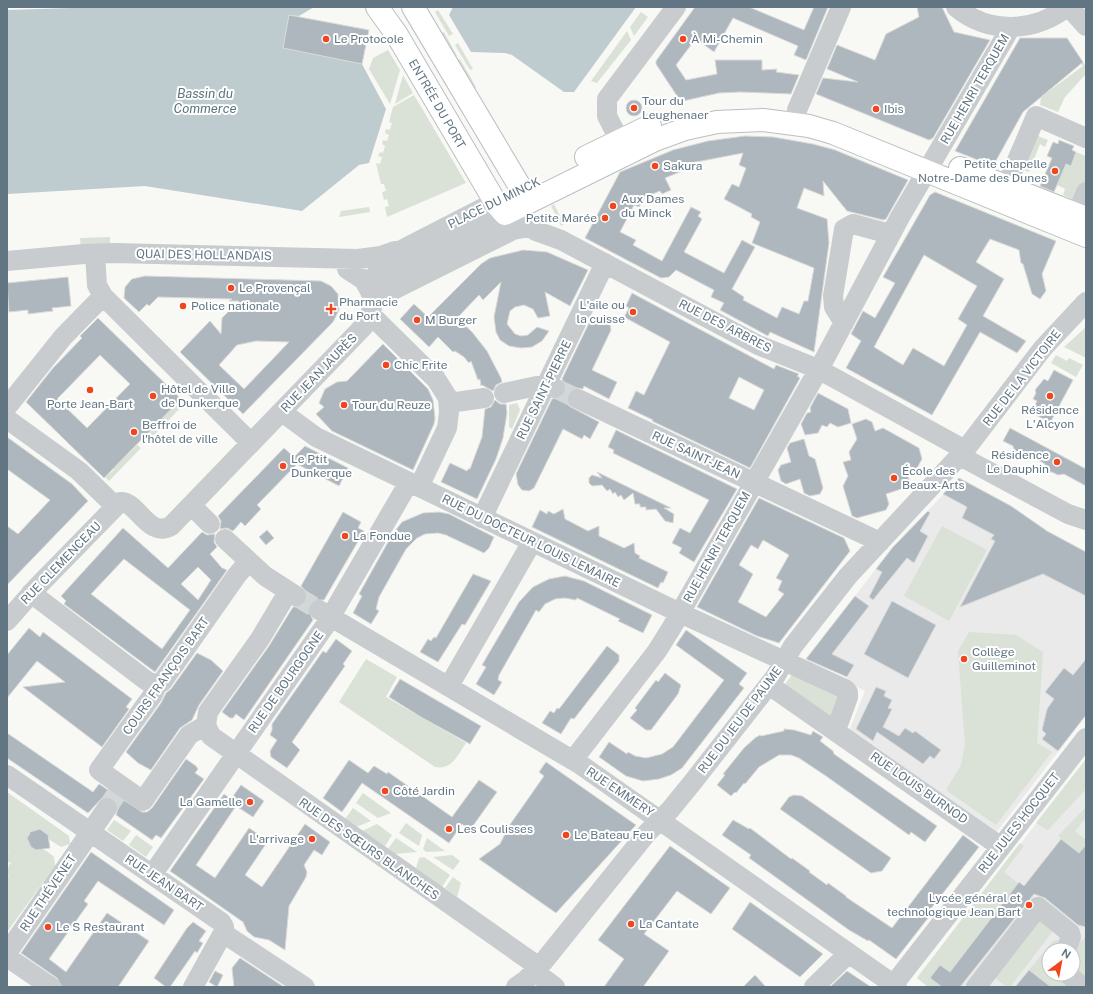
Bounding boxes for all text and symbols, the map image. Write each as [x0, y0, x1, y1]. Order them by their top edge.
street label: RUE HENRI TERQUEM [938, 31, 1012, 147]
place label: Le Protocole [334, 32, 404, 46]
place label: À Mi-Chemin [691, 32, 763, 46]
marker: Le Protocole [321, 34, 331, 44]
marker: À Mi-Chemin [678, 34, 688, 44]
street label: ENTRÉE DU PORT [406, 57, 468, 151]
water label: Bassin du Commerce [174, 86, 236, 116]
place label: Tour du Leughenaer [642, 94, 709, 122]
place label: Ibis [884, 102, 904, 116]
marker: Tour du Leughenaer [629, 103, 639, 113]
marker: Ibis [871, 104, 881, 114]
place label: Petite chapelle Notre-Dame des Dunes [918, 157, 1047, 185]
place label: Sakura [663, 159, 702, 173]
marker: Sakura [650, 161, 660, 171]
marker: Petite chapelle Notre-Dame des Dunes [1050, 166, 1060, 176]
street label: PLACE DU MINCK [446, 175, 542, 231]
place label: Aux Dames du Minck [621, 192, 684, 220]
marker: Aux Dames du Minck [608, 201, 618, 211]
place label: Petite Marée [526, 211, 597, 225]
marker: Petite Marée [600, 213, 610, 223]
street label: QUAI DES HOLLANDAIS [136, 247, 272, 263]
place label: Le Provençal [239, 281, 311, 295]
marker: Le Provençal [226, 283, 236, 293]
place label: Pharmacie du Port [339, 295, 398, 323]
street label: RUE DES ARBRES [676, 297, 774, 355]
place label: L'aile ou la cuisse [577, 298, 625, 326]
place label: Police nationale [191, 299, 280, 313]
marker: Police nationale [178, 301, 188, 311]
marker: Pharmacie du Port [326, 304, 336, 314]
marker: L'aile ou la cuisse [628, 307, 638, 317]
place label: M Burger [425, 313, 477, 327]
marker: M Burger [412, 315, 422, 325]
street label: RUE DE LA VICTOIRE [980, 327, 1064, 429]
street label: RUE JEAN JAURÈS [278, 331, 360, 415]
street label: RUE SAINT-PIERRE [514, 338, 574, 442]
place label: Chic Frite [394, 358, 448, 372]
marker: Chic Frite [381, 360, 391, 370]
place label: Hôtel de Ville de Dunkerque [161, 382, 239, 410]
marker: Porte Jean-Bart [85, 385, 95, 395]
marker: Hôtel de Ville de Dunkerque [148, 391, 158, 401]
marker: Résidence L'Alcyon [1045, 391, 1055, 401]
place label: Porte Jean-Bart [47, 397, 133, 411]
place label: Tour du Reuze [352, 398, 431, 412]
marker: Tour du Reuze [339, 400, 349, 410]
place label: Résidence L'Alcyon [1021, 403, 1079, 431]
place label: Beffroi de l'hôtel de ville [142, 418, 218, 446]
marker: Beffroi de l'hôtel de ville [129, 427, 139, 437]
street label: RUE SAINT-JEAN [650, 428, 742, 482]
place label: Résidence Le Dauphin [987, 448, 1049, 476]
place label: Le Ptit Dunkerque [291, 452, 352, 480]
marker: Résidence Le Dauphin [1052, 457, 1062, 467]
marker: Le Ptit Dunkerque [278, 461, 288, 471]
place label: École des Beaux-Arts [902, 464, 965, 492]
marker: École des Beaux-Arts [889, 473, 899, 483]
street label: RUE HENRI TERQUEM [681, 489, 753, 605]
street label: RUE DU DOCTEUR LOUIS LEMAIRE [440, 492, 622, 590]
street label: RUE CLEMENCEAU [18, 519, 104, 607]
place label: La Fondue [353, 529, 411, 543]
marker: La Fondue [340, 531, 350, 541]
street label: COURS FRANÇOIS BART [120, 615, 212, 737]
street label: RUE DE BOURGOGNE [245, 628, 327, 736]
place label: Collège Guilleminot [972, 645, 1036, 673]
marker: Collège Guilleminot [959, 654, 969, 664]
street label: RUE DU JEU DE PAUME [695, 664, 785, 776]
street label: RUE LOUIS BURNOD [868, 749, 970, 827]
street label: RUE EMMERY [584, 764, 657, 820]
street label: RUE JULES HOCQUET [976, 770, 1062, 876]
place label: Côté Jardin [393, 784, 455, 798]
marker: Côté Jardin [380, 786, 390, 796]
place label: La Gamelle [180, 795, 242, 809]
street label: RUE DES SŒURS BLANCHES [296, 795, 442, 903]
marker: La Gamelle [245, 797, 255, 807]
place label: Les Coulisses [457, 822, 533, 836]
marker: Les Coulisses [444, 824, 454, 834]
place label: Le Bateau Feu [574, 828, 653, 842]
marker: Le Bateau Feu [561, 830, 571, 840]
place label: L'arrivage [249, 832, 304, 846]
marker: L'arrivage [307, 834, 317, 844]
street label: RUE THÉVENET [17, 852, 79, 934]
street label: RUE JEAN BART [122, 852, 206, 914]
place label: Lycée général et technologique Jean Bart [887, 891, 1021, 919]
marker: Lycée général et technologique Jean Bart [1024, 900, 1034, 910]
place label: La Cantate [639, 917, 699, 931]
marker: La Cantate [626, 919, 636, 929]
place label: Le S Restaurant [56, 920, 145, 934]
marker: Le S Restaurant [43, 922, 53, 932]
north arrow [1041, 942, 1081, 982]
text: N [1059, 946, 1073, 961]

